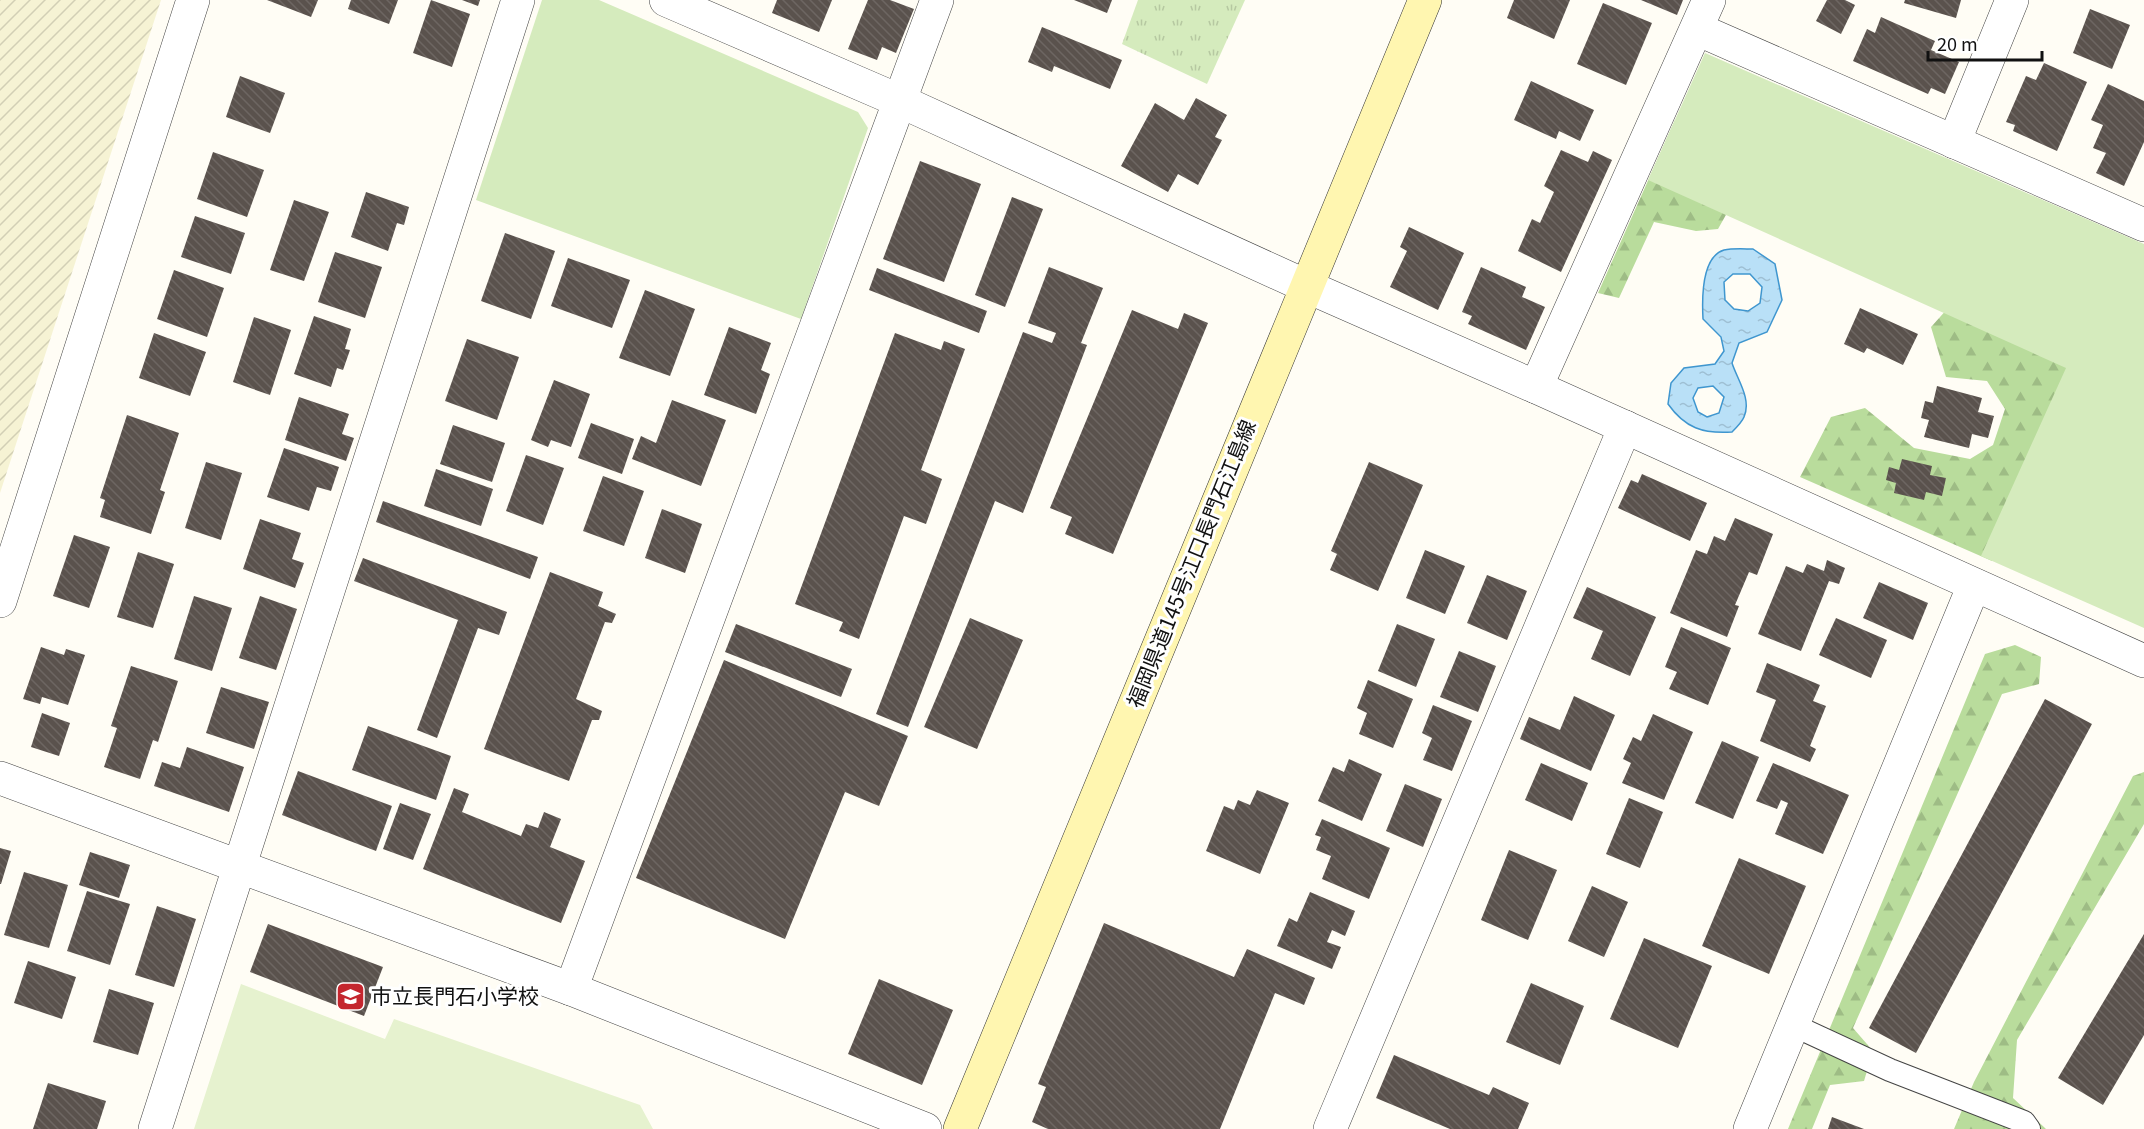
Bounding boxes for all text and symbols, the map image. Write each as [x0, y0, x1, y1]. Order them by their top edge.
scale bar [1928, 24, 2042, 62]
text: 20 m [1937, 30, 1978, 56]
street label: 福岡県道145号江口長門石江島線 [1119, 415, 1262, 712]
place label: 市立長門石小学校 [371, 980, 539, 1010]
school or university icon: 市立長門石小学校 [334, 981, 366, 1013]

